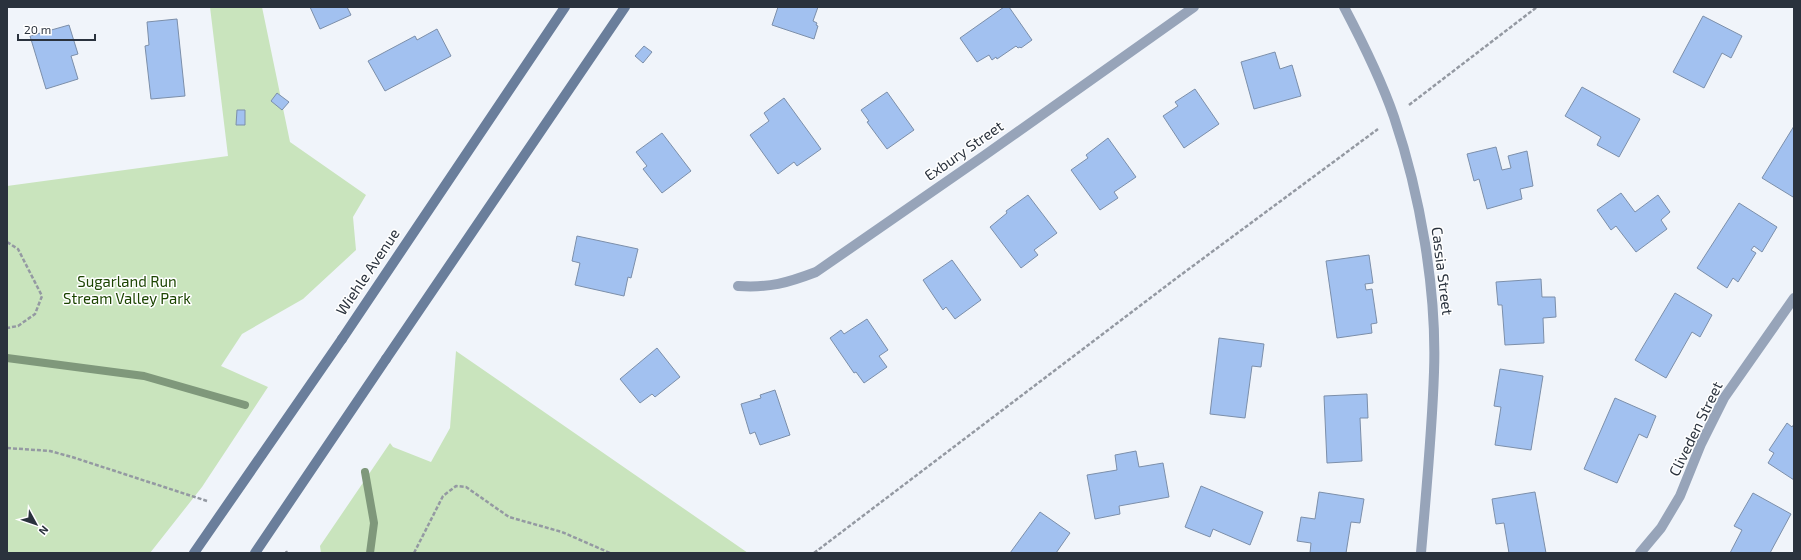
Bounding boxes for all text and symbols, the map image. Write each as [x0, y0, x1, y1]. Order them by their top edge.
scale bar [18, 16, 95, 42]
text: 20 m [24, 22, 51, 36]
street label: Exbury Street [921, 116, 1007, 184]
street label: Wiehle Avenue [332, 225, 403, 318]
street label: Cassia Street [1429, 226, 1457, 316]
park label: Sugarland Run Stream Valley Park [63, 272, 191, 307]
street label: Cliveden Street [1664, 378, 1726, 479]
north arrow [16, 504, 56, 544]
text: N [36, 524, 52, 538]

